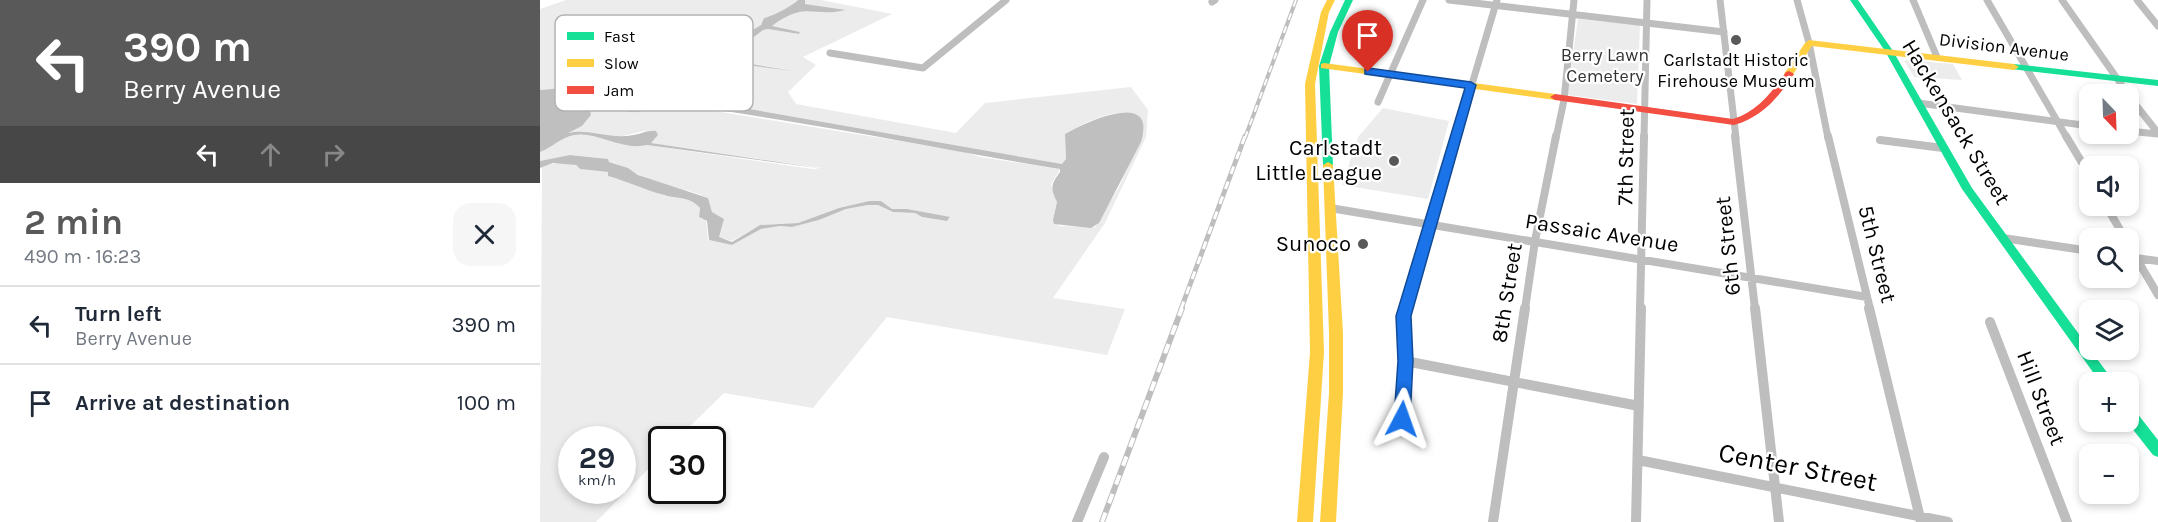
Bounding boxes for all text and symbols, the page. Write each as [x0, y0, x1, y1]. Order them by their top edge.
pin [1342, 10, 1393, 72]
legend [555, 15, 753, 111]
icon: arrive [1351, 19, 1384, 52]
text: 390 m [123, 22, 252, 72]
icon: left [24, 24, 102, 102]
text: Fast [604, 27, 635, 46]
street label: Division Avenue [1938, 28, 2070, 66]
marker: Carlstadt Historic Firehouse Museum [1729, 33, 1743, 47]
street label: Hackensack Street [1896, 35, 2016, 209]
park label: Berry Lawn Cemetery [1561, 44, 1649, 87]
place label: Carlstadt Historic Firehouse Museum [1657, 49, 1815, 92]
text: Slow [604, 54, 639, 73]
text: Berry Avenue [123, 73, 281, 105]
text: Jam [604, 81, 634, 100]
north arrow [2079, 84, 2139, 144]
map controls [2079, 84, 2139, 504]
street label: 7th Street [1612, 108, 1640, 206]
place label: Carlstadt Little League [1255, 135, 1382, 186]
icon: left [191, 138, 224, 171]
icon: ahead [254, 138, 287, 171]
icon: right [317, 138, 350, 171]
marker: Carlstadt Little League [1387, 154, 1401, 168]
button: sound [2079, 156, 2139, 216]
street label: 6th Street [1710, 195, 1746, 297]
text: 2 min [24, 201, 123, 243]
button: close [453, 203, 516, 266]
street label: 5th Street [1852, 203, 1902, 305]
street label: Passaic Avenue [1523, 208, 1681, 258]
button: search [2079, 228, 2139, 288]
place label: Sunoco [1276, 231, 1351, 257]
marker: Sunoco [1356, 237, 1370, 251]
street label: 8th Street [1486, 241, 1528, 345]
text: 490 m · 16:23 [24, 245, 141, 268]
button: layers [2079, 300, 2139, 360]
text: Turn left [75, 301, 162, 327]
icon: left [24, 309, 57, 342]
text: 390 m [451, 312, 516, 338]
text: Berry Avenue [75, 327, 192, 350]
street label: Hill Street [2011, 347, 2071, 449]
button: + [2079, 372, 2139, 432]
icon: arrive [24, 387, 57, 420]
position arrow [1370, 387, 1434, 451]
text: Arrive at destination [75, 390, 290, 416]
text: 100 m [457, 390, 516, 416]
speed limit sign: 30 [648, 426, 726, 504]
street label: Center Street [1716, 436, 1880, 498]
text: 29 [579, 440, 615, 476]
button: − [2079, 444, 2139, 504]
text: km/h [578, 471, 616, 489]

